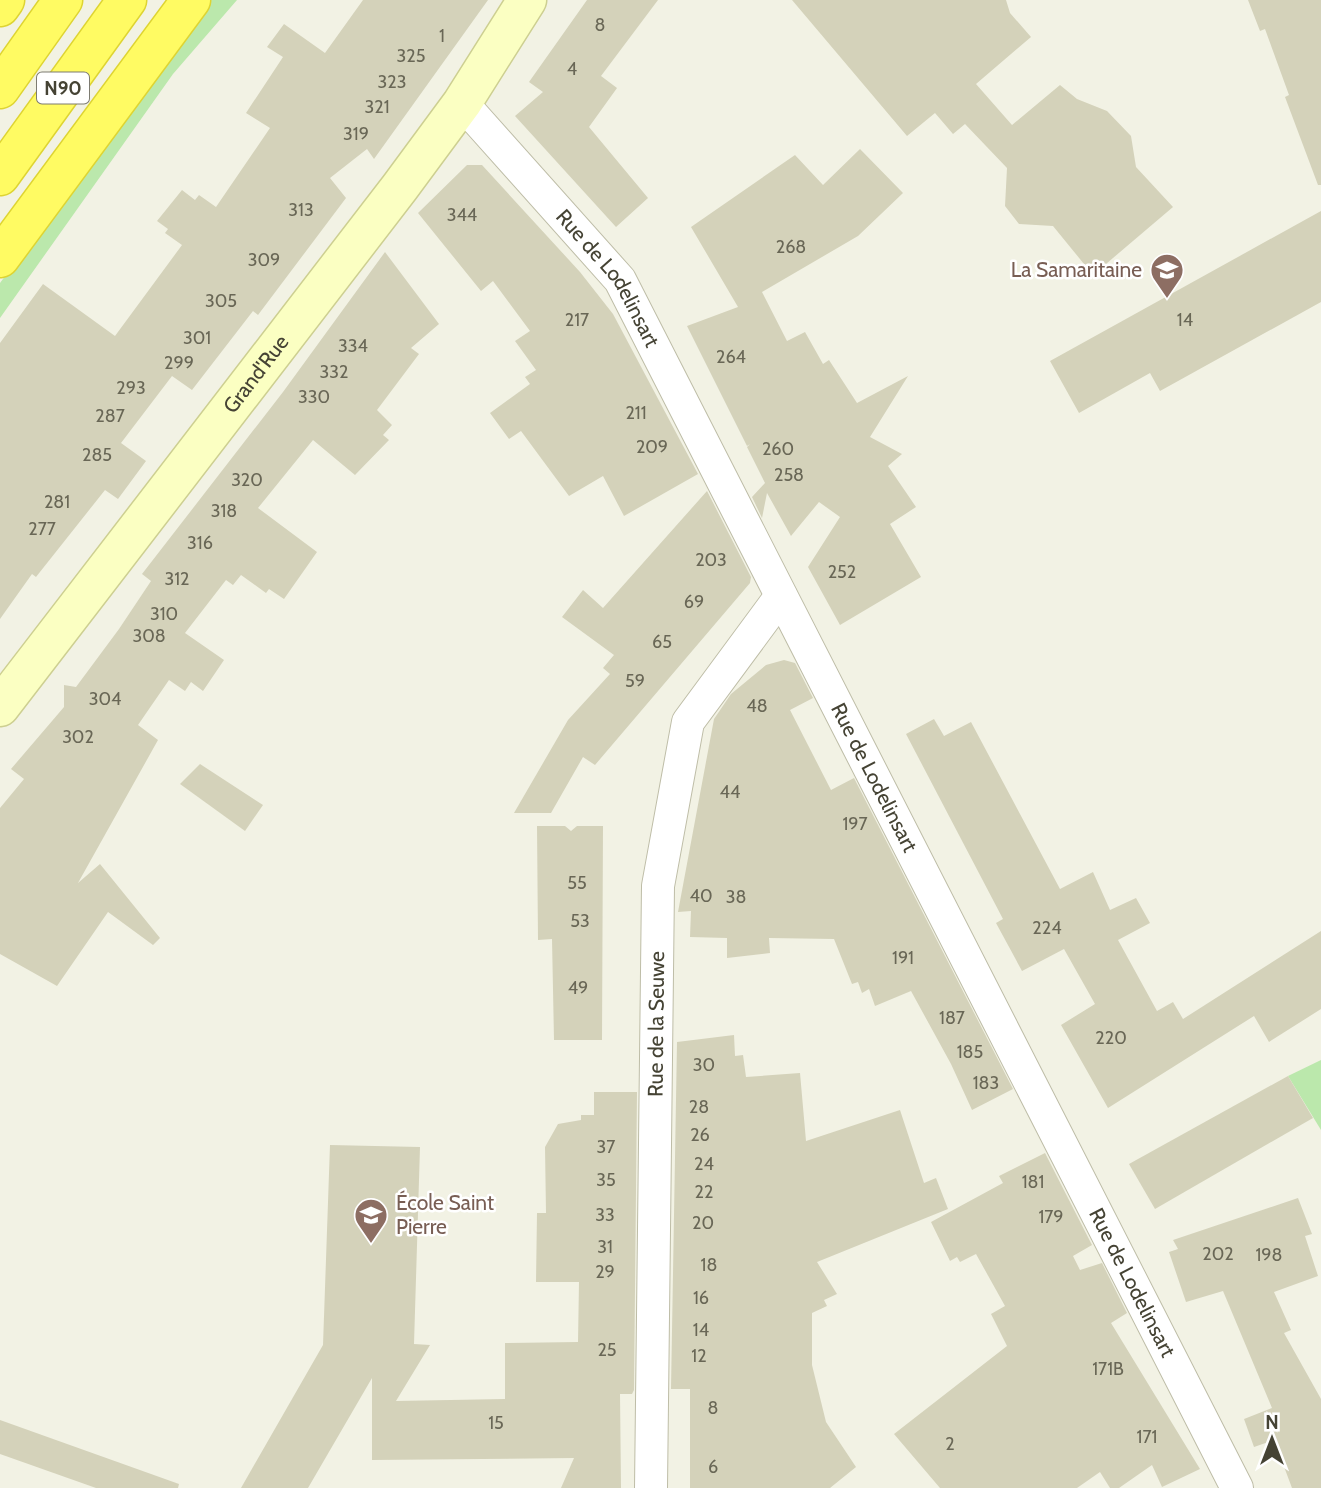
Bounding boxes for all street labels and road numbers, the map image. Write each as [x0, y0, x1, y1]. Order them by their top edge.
road number: N90 [37, 72, 89, 104]
street label: Rue de Lodelinsart [551, 204, 665, 351]
street label: Grand'Rue [218, 330, 294, 418]
street label: Rue de Lodelinsart [826, 699, 923, 856]
street label: Rue de la Seuwe [643, 951, 669, 1097]
street label: Rue de Lodelinsart [1084, 1204, 1181, 1361]

